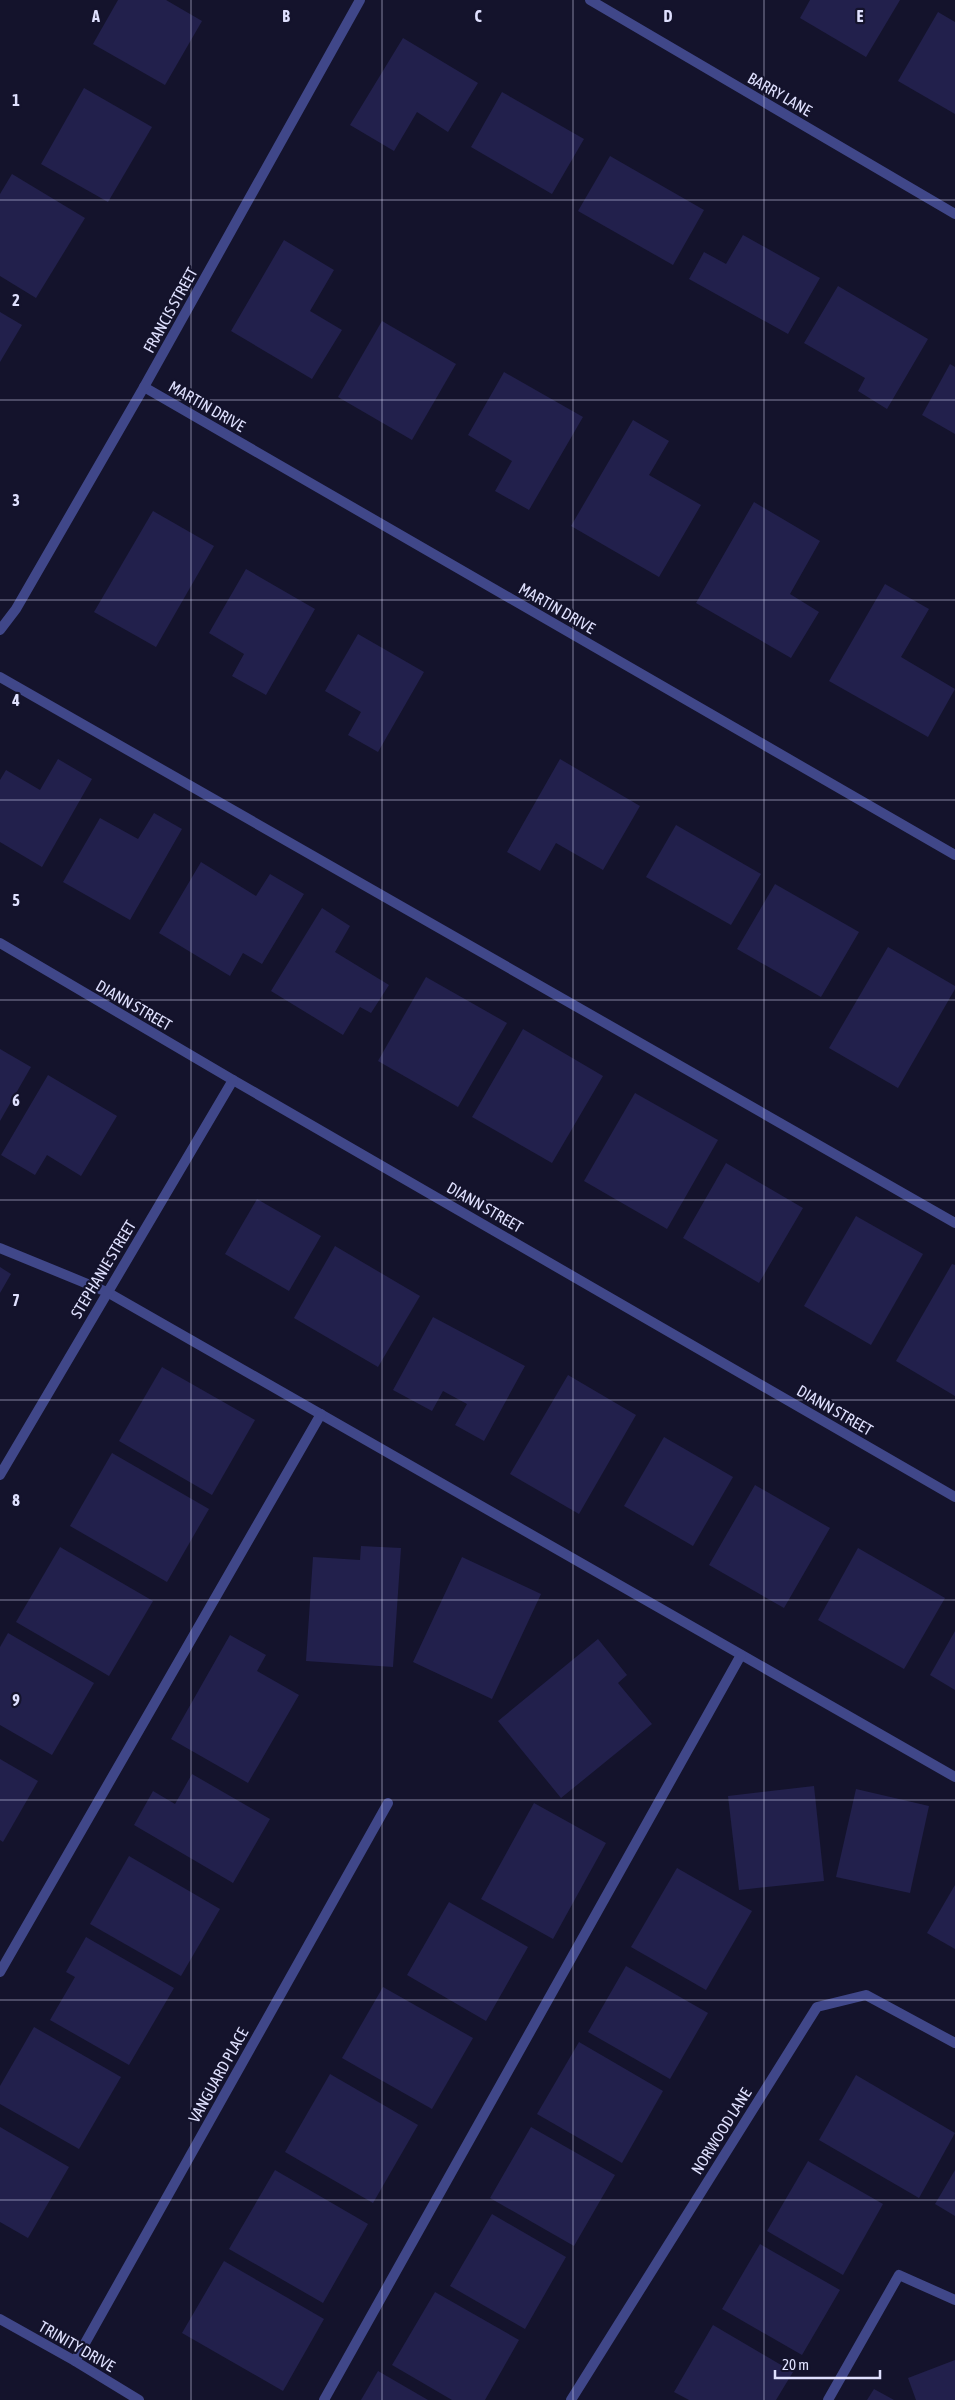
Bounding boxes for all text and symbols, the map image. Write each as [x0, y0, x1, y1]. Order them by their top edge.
text: A [91, 7, 100, 25]
text: B [282, 7, 290, 25]
text: C [474, 7, 482, 25]
text: D [664, 7, 673, 25]
text: E [857, 7, 864, 25]
street label: BARRY LANE [745, 68, 815, 120]
text: 1 [12, 91, 20, 109]
street label: FRANCIS STREET [139, 264, 201, 356]
text: 2 [12, 291, 20, 309]
street label: MARTIN DRIVE [166, 377, 248, 435]
text: 3 [12, 491, 20, 509]
street label: MARTIN DRIVE [516, 579, 598, 637]
text: 4 [11, 691, 20, 709]
text: 5 [12, 891, 20, 909]
street label: DIANN STREET [93, 976, 175, 1034]
text: 6 [12, 1091, 20, 1109]
street label: DIANN STREET [444, 1178, 526, 1236]
street label: STEPHANIE STREET [67, 1217, 139, 1321]
text: 7 [12, 1291, 20, 1309]
street label: DIANN STREET [794, 1381, 876, 1439]
text: 8 [12, 1491, 20, 1509]
text: 9 [12, 1691, 20, 1709]
street label: VANGUARD PLACE [185, 2024, 252, 2126]
street label: NORWOOD LANE [687, 2084, 755, 2177]
street label: TRINITY DRIVE [36, 2317, 118, 2375]
scale bar [775, 2348, 880, 2380]
text: 20 m [782, 2356, 809, 2373]

